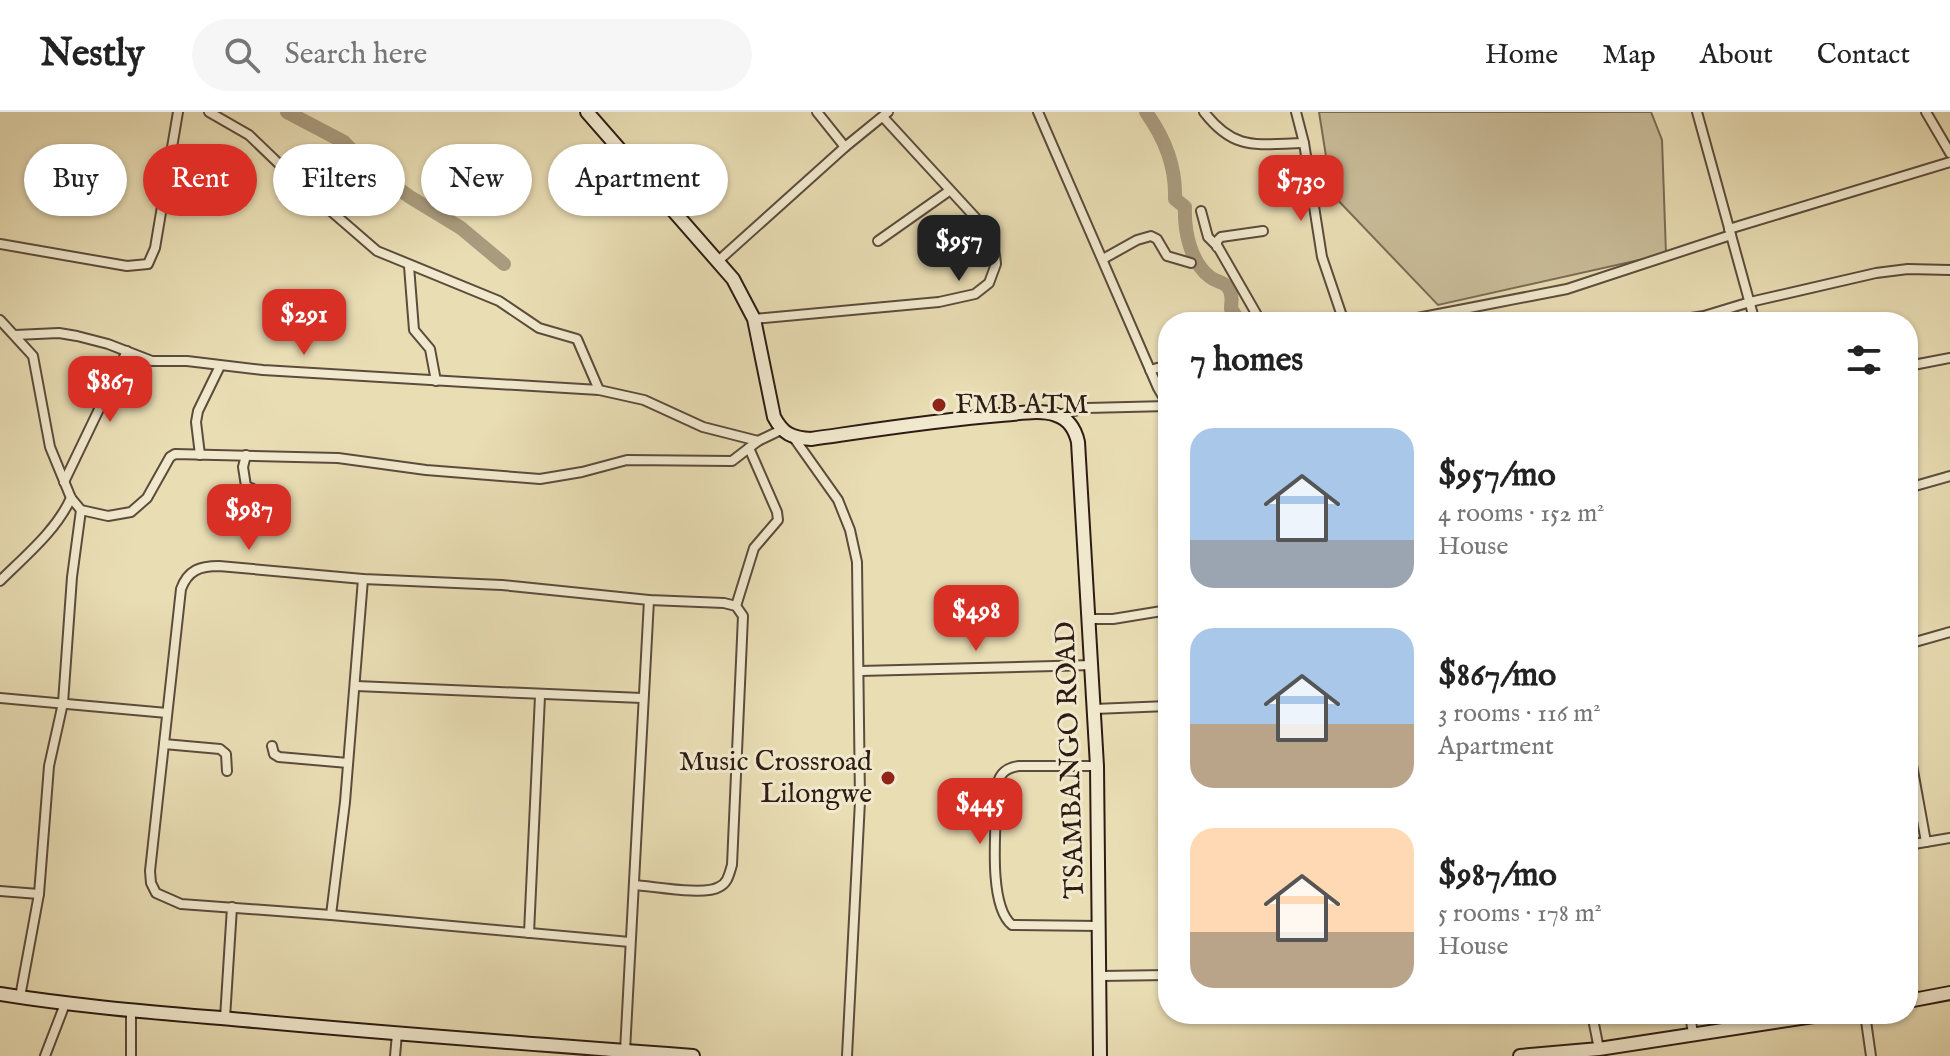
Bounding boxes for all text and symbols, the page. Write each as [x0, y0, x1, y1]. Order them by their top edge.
search box [192, 19, 752, 91]
text: Nestly [40, 31, 144, 79]
icon: search [220, 33, 264, 77]
text: Search here [284, 36, 427, 74]
text: Home [1485, 38, 1558, 73]
text: Map [1602, 38, 1656, 73]
text: About [1700, 38, 1773, 73]
text: Contact [1817, 38, 1910, 73]
chip: Buy [24, 144, 127, 216]
chip: Rent [143, 144, 257, 216]
chip: Filters [273, 144, 405, 216]
chip: New [421, 144, 532, 216]
chip: Apartment [548, 144, 728, 216]
pin: $730 [1254, 155, 1348, 223]
text: $730 [1276, 164, 1326, 197]
pin: $957 [912, 215, 1006, 283]
text: $957 [935, 224, 983, 257]
pin: $291 [257, 289, 351, 357]
text: $291 [280, 298, 328, 331]
icon: filters [1842, 338, 1886, 382]
text: 7 homes [1190, 339, 1303, 382]
pin: $867 [63, 356, 157, 424]
text: $867 [86, 365, 134, 398]
place label: FMB ATM [955, 388, 1089, 423]
marker: FMB ATM [930, 396, 948, 414]
text: $957/mo [1438, 454, 1556, 497]
icon: home [1254, 460, 1350, 556]
pin: $987 [202, 484, 296, 552]
text: $987 [225, 493, 273, 526]
text: 4 rooms · 152 m² [1438, 497, 1605, 530]
text: House [1438, 530, 1508, 563]
pin: $498 [929, 585, 1023, 653]
text: $498 [952, 594, 1000, 627]
street label: TSAMBANGO ROAD [1049, 621, 1093, 899]
text: $867/mo [1438, 654, 1556, 697]
icon: home [1254, 660, 1350, 756]
text: 3 rooms · 116 m² [1438, 697, 1601, 730]
text: Apartment [1438, 730, 1554, 763]
place label: Music Crossroad Lilongwe [679, 745, 872, 812]
marker: Music Crossroad Lilongwe [879, 769, 897, 787]
pin: $445 [933, 778, 1027, 846]
text: $445 [955, 787, 1005, 820]
text: $987/mo [1438, 854, 1557, 897]
icon: home [1254, 860, 1350, 956]
text: 5 rooms · 178 m² [1438, 897, 1602, 930]
text: House [1438, 930, 1508, 963]

